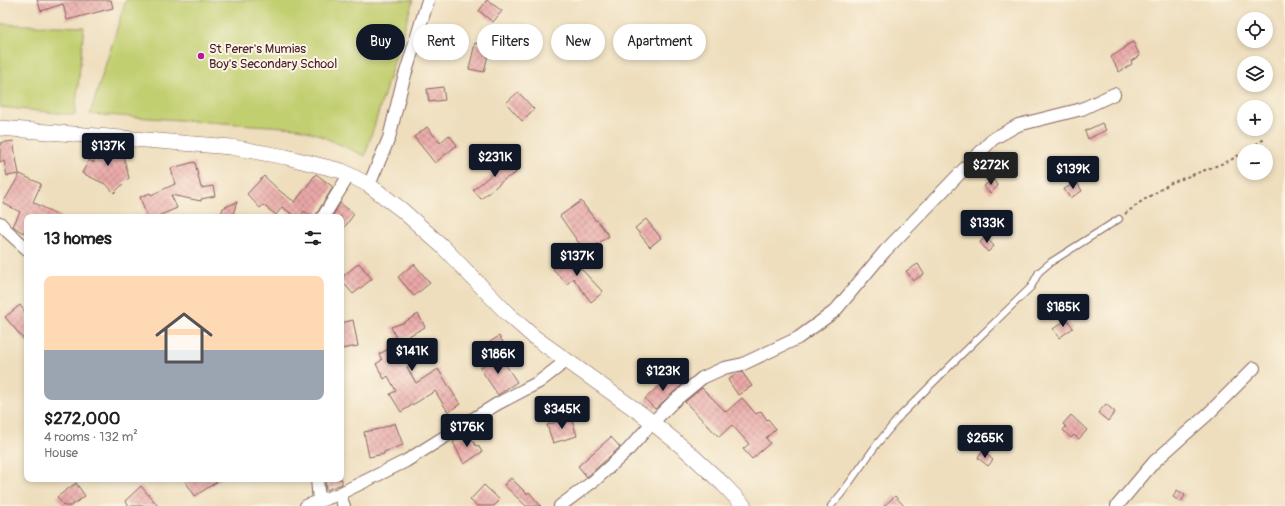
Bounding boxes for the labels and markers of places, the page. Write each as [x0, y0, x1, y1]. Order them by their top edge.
place label: St Perer's Mumias Boy's Secondary School [209, 41, 337, 72]
marker: St Perer's Mumias Boy's Secondary School [196, 51, 206, 61]
pin: $137K [80, 133, 136, 167]
pin: $231K [467, 144, 523, 178]
pin: $272K [963, 152, 1019, 186]
pin: $139K [1045, 156, 1101, 190]
pin: $133K [959, 210, 1015, 244]
pin: $137K [549, 243, 605, 277]
pin: $185K [1035, 294, 1091, 328]
pin: $141K [384, 338, 440, 372]
pin: $186K [470, 341, 526, 375]
pin: $123K [635, 358, 691, 392]
pin: $345K [534, 396, 590, 430]
pin: $176K [439, 414, 495, 448]
pin: $265K [957, 425, 1013, 459]

